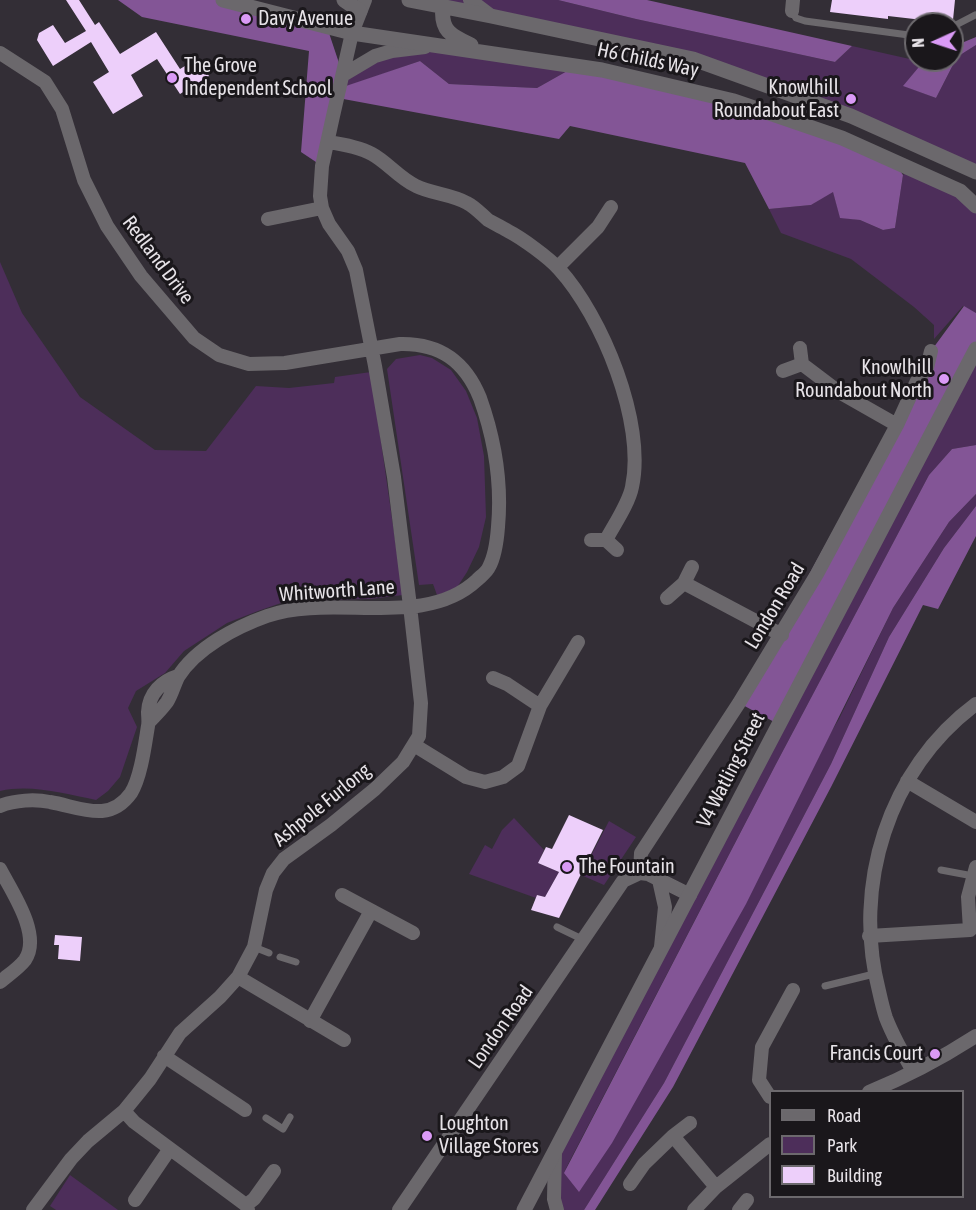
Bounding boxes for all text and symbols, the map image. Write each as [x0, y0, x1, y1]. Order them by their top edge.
place label: Davy Avenue [258, 7, 353, 31]
marker: Davy Avenue [239, 12, 253, 26]
north arrow [904, 12, 964, 72]
street label: H6 Childs Way [595, 38, 701, 82]
text: N [909, 38, 927, 48]
place label: The Grove Independent School [184, 54, 332, 101]
marker: The Grove Independent School [165, 71, 179, 85]
place label: Knowlhill Roundabout East [714, 76, 839, 123]
marker: Knowlhill Roundabout East [844, 92, 858, 106]
street label: Redland Drive [117, 211, 199, 309]
place label: Knowlhill Roundabout North [795, 356, 932, 403]
marker: Knowlhill Roundabout North [937, 372, 951, 386]
street label: London Road [740, 559, 810, 653]
street label: Whitworth Lane [279, 575, 395, 607]
street label: V4 Watling Street [692, 709, 770, 831]
street label: Ashpole Furlong [268, 758, 376, 852]
place label: The Fountain [579, 855, 675, 879]
marker: The Fountain [560, 860, 574, 874]
street label: London Road [464, 981, 538, 1073]
place label: Francis Court [830, 1042, 923, 1066]
marker: Francis Court [928, 1047, 942, 1061]
legend [769, 1090, 964, 1198]
text: Road [827, 1105, 861, 1126]
place label: Loughton Village Stores [439, 1112, 539, 1159]
marker: Loughton Village Stores [420, 1129, 434, 1143]
text: Park [827, 1135, 857, 1156]
text: Building [827, 1165, 882, 1186]

